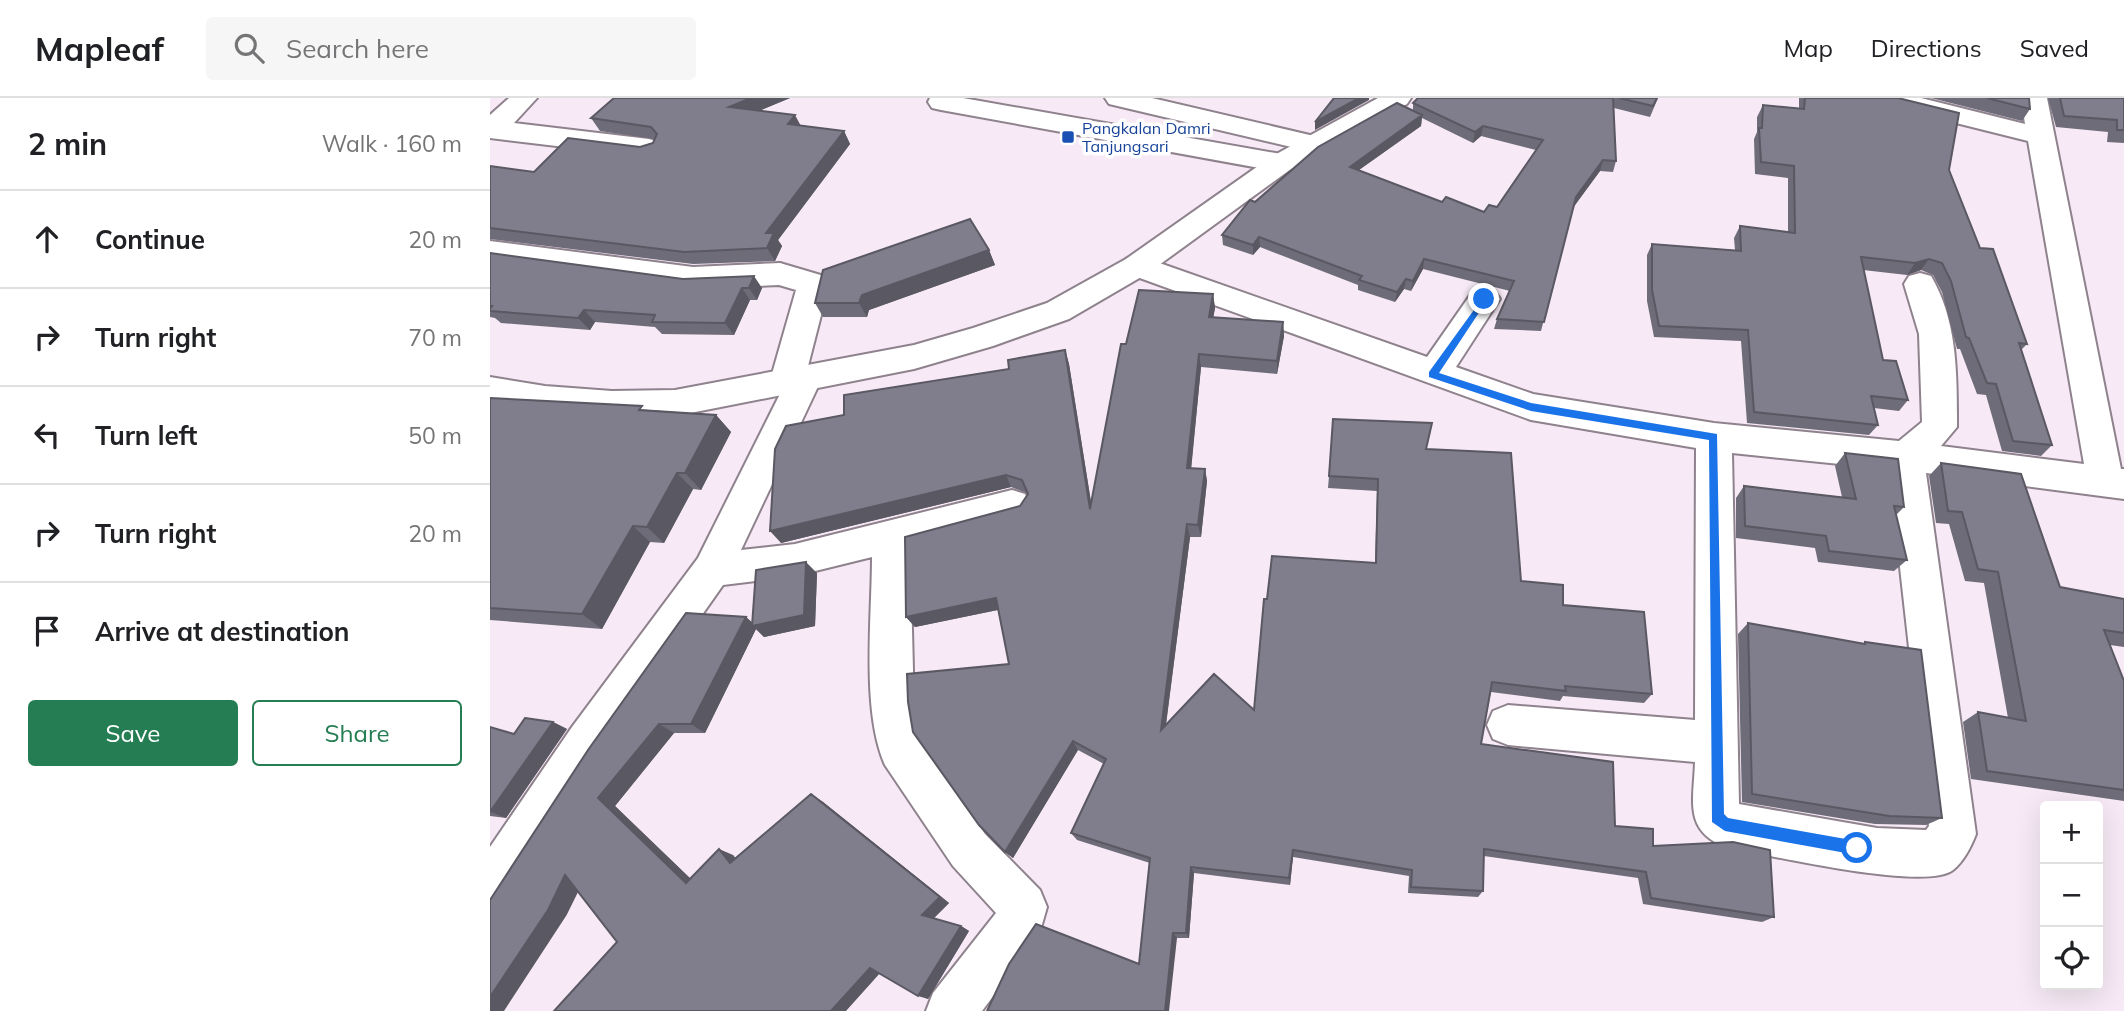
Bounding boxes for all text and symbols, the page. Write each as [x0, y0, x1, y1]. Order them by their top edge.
search box [206, 17, 696, 80]
text: Mapleaf [35, 28, 164, 69]
icon: search [230, 29, 268, 67]
text: Search here [286, 32, 429, 65]
text: Map [1783, 33, 1833, 63]
text: Directions [1871, 33, 1982, 63]
text: Saved [2020, 33, 2089, 63]
place label: Pangkalan Damri Tanjungsari [1082, 118, 1211, 156]
text: 2 min [28, 125, 107, 163]
text: Walk · 160 m [322, 129, 462, 158]
marker: Pangkalan Damri Tanjungsari [1060, 129, 1076, 145]
icon: ahead [28, 220, 66, 258]
text: Continue [95, 223, 205, 256]
text: 20 m [408, 225, 462, 254]
route end [1468, 283, 1499, 314]
icon: right [28, 318, 66, 356]
text: Turn right [95, 321, 216, 354]
text: 70 m [408, 323, 462, 352]
icon: left [28, 416, 66, 454]
text: Turn left [95, 419, 197, 452]
text: 50 m [408, 421, 462, 450]
icon: right [28, 514, 66, 552]
text: Turn right [95, 517, 216, 550]
text: 20 m [408, 519, 462, 548]
icon: arrive [28, 612, 66, 650]
text: Arrive at destination [95, 615, 350, 648]
button: Save [28, 700, 238, 766]
button: Share [252, 700, 462, 766]
map controls [2040, 801, 2103, 990]
button: + [2040, 801, 2103, 864]
route start [1841, 832, 1872, 863]
button: − [2040, 864, 2103, 927]
button: locate [2040, 927, 2103, 990]

